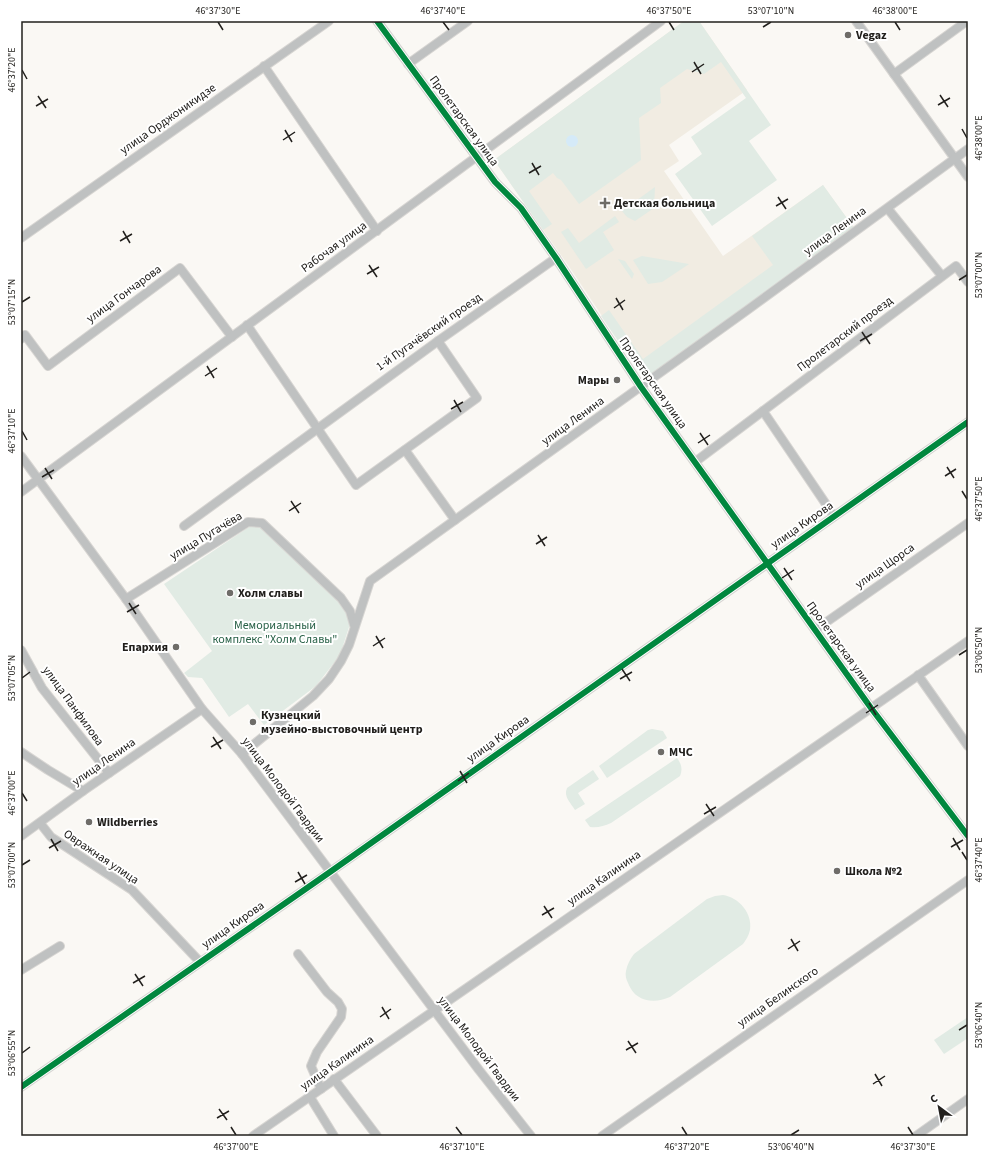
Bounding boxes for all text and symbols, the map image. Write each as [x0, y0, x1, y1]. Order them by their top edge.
text: 46°37'30"E [195, 4, 241, 18]
text: 46°37'40"E [420, 4, 466, 18]
text: 46°37'50"E [646, 4, 692, 18]
text: 53°07'10"N [748, 4, 794, 18]
text: 46°38'00"E [872, 4, 918, 18]
place label: Vegaz [855, 27, 887, 44]
marker: Vegaz [843, 30, 853, 40]
text: 46°37'20"E [5, 47, 19, 93]
street label: Пролетарская улица [425, 72, 503, 170]
street label: улица Орджоникидзе [117, 79, 219, 159]
text: 46°38'00"E [972, 115, 986, 161]
place label: Детская больница [614, 195, 715, 212]
marker: Детская больница [599, 197, 611, 209]
street label: улица Ленина [800, 202, 870, 260]
street label: Рабочая улица [298, 217, 370, 277]
text: 53°07'00"N [972, 252, 986, 298]
street label: улица Гончарова [83, 261, 165, 327]
text: 53°07'15"N [5, 279, 19, 325]
street label: 1-й Пугачёвский проезд [373, 289, 486, 375]
street label: Пролетарский проезд [794, 292, 897, 376]
street label: Пролетарская улица [615, 334, 691, 432]
place label: Мары [578, 372, 609, 389]
marker: Мары [612, 375, 622, 385]
street label: улица Ленина [538, 392, 608, 450]
text: 46°37'10"E [5, 408, 19, 454]
text: 46°37'50"E [972, 476, 986, 522]
street label: улица Кирова [767, 497, 837, 553]
street label: улица Пугачёва [166, 508, 246, 564]
street label: улица Щорса [852, 539, 918, 593]
place label: Холм славы [238, 585, 303, 602]
marker: Холм славы [225, 588, 235, 598]
street label: Пролетарская улица [802, 598, 880, 696]
park label: Мемориальный комплекс "Холм Славы" [213, 617, 337, 648]
text: 53°06'50"N [972, 627, 986, 673]
place label: Епархия [122, 639, 168, 656]
marker: Епархия [171, 642, 181, 652]
text: 53°07'05"N [5, 655, 19, 701]
street label: улица Панфилова [38, 663, 108, 749]
place label: Кузнецкий музейно-выстовочный центр [261, 707, 423, 738]
street label: улица Кирова [463, 711, 533, 767]
marker: Кузнецкий музейно-выстовочный центр [248, 717, 258, 727]
street label: улица Ленина [69, 734, 139, 790]
street label: улица Молодой Гвардии [238, 734, 328, 846]
place label: МЧС [669, 744, 693, 761]
marker: МЧС [656, 747, 666, 757]
text: 46°37'00"E [5, 770, 19, 816]
place label: Wildberries [97, 814, 158, 831]
marker: Wildberries [84, 817, 94, 827]
street label: Овражная улица [60, 825, 142, 889]
text: 46°37'40"E [972, 837, 986, 883]
text: 53°07'00"N [5, 842, 19, 888]
street label: улица Калинина [564, 846, 644, 910]
place label: Школа №2 [845, 863, 902, 880]
marker: Школа №2 [832, 866, 842, 876]
street label: улица Кирова [198, 897, 268, 953]
street label: улица Белинского [734, 963, 822, 1031]
street label: улица Молодой Гвардии [434, 993, 524, 1105]
text: 53°06'40"N [972, 1002, 986, 1048]
text: 53°06'55"N [5, 1030, 19, 1076]
street label: улица Калинина [297, 1031, 377, 1095]
north arrow [919, 1087, 959, 1127]
text: С [927, 1091, 941, 1107]
text: 46°37'00"E [213, 1140, 259, 1154]
text: 46°37'10"E [439, 1140, 485, 1154]
text: 46°37'20"E [664, 1140, 710, 1154]
text: 53°06'40"N [768, 1140, 814, 1154]
text: 46°37'30"E [890, 1140, 936, 1154]

